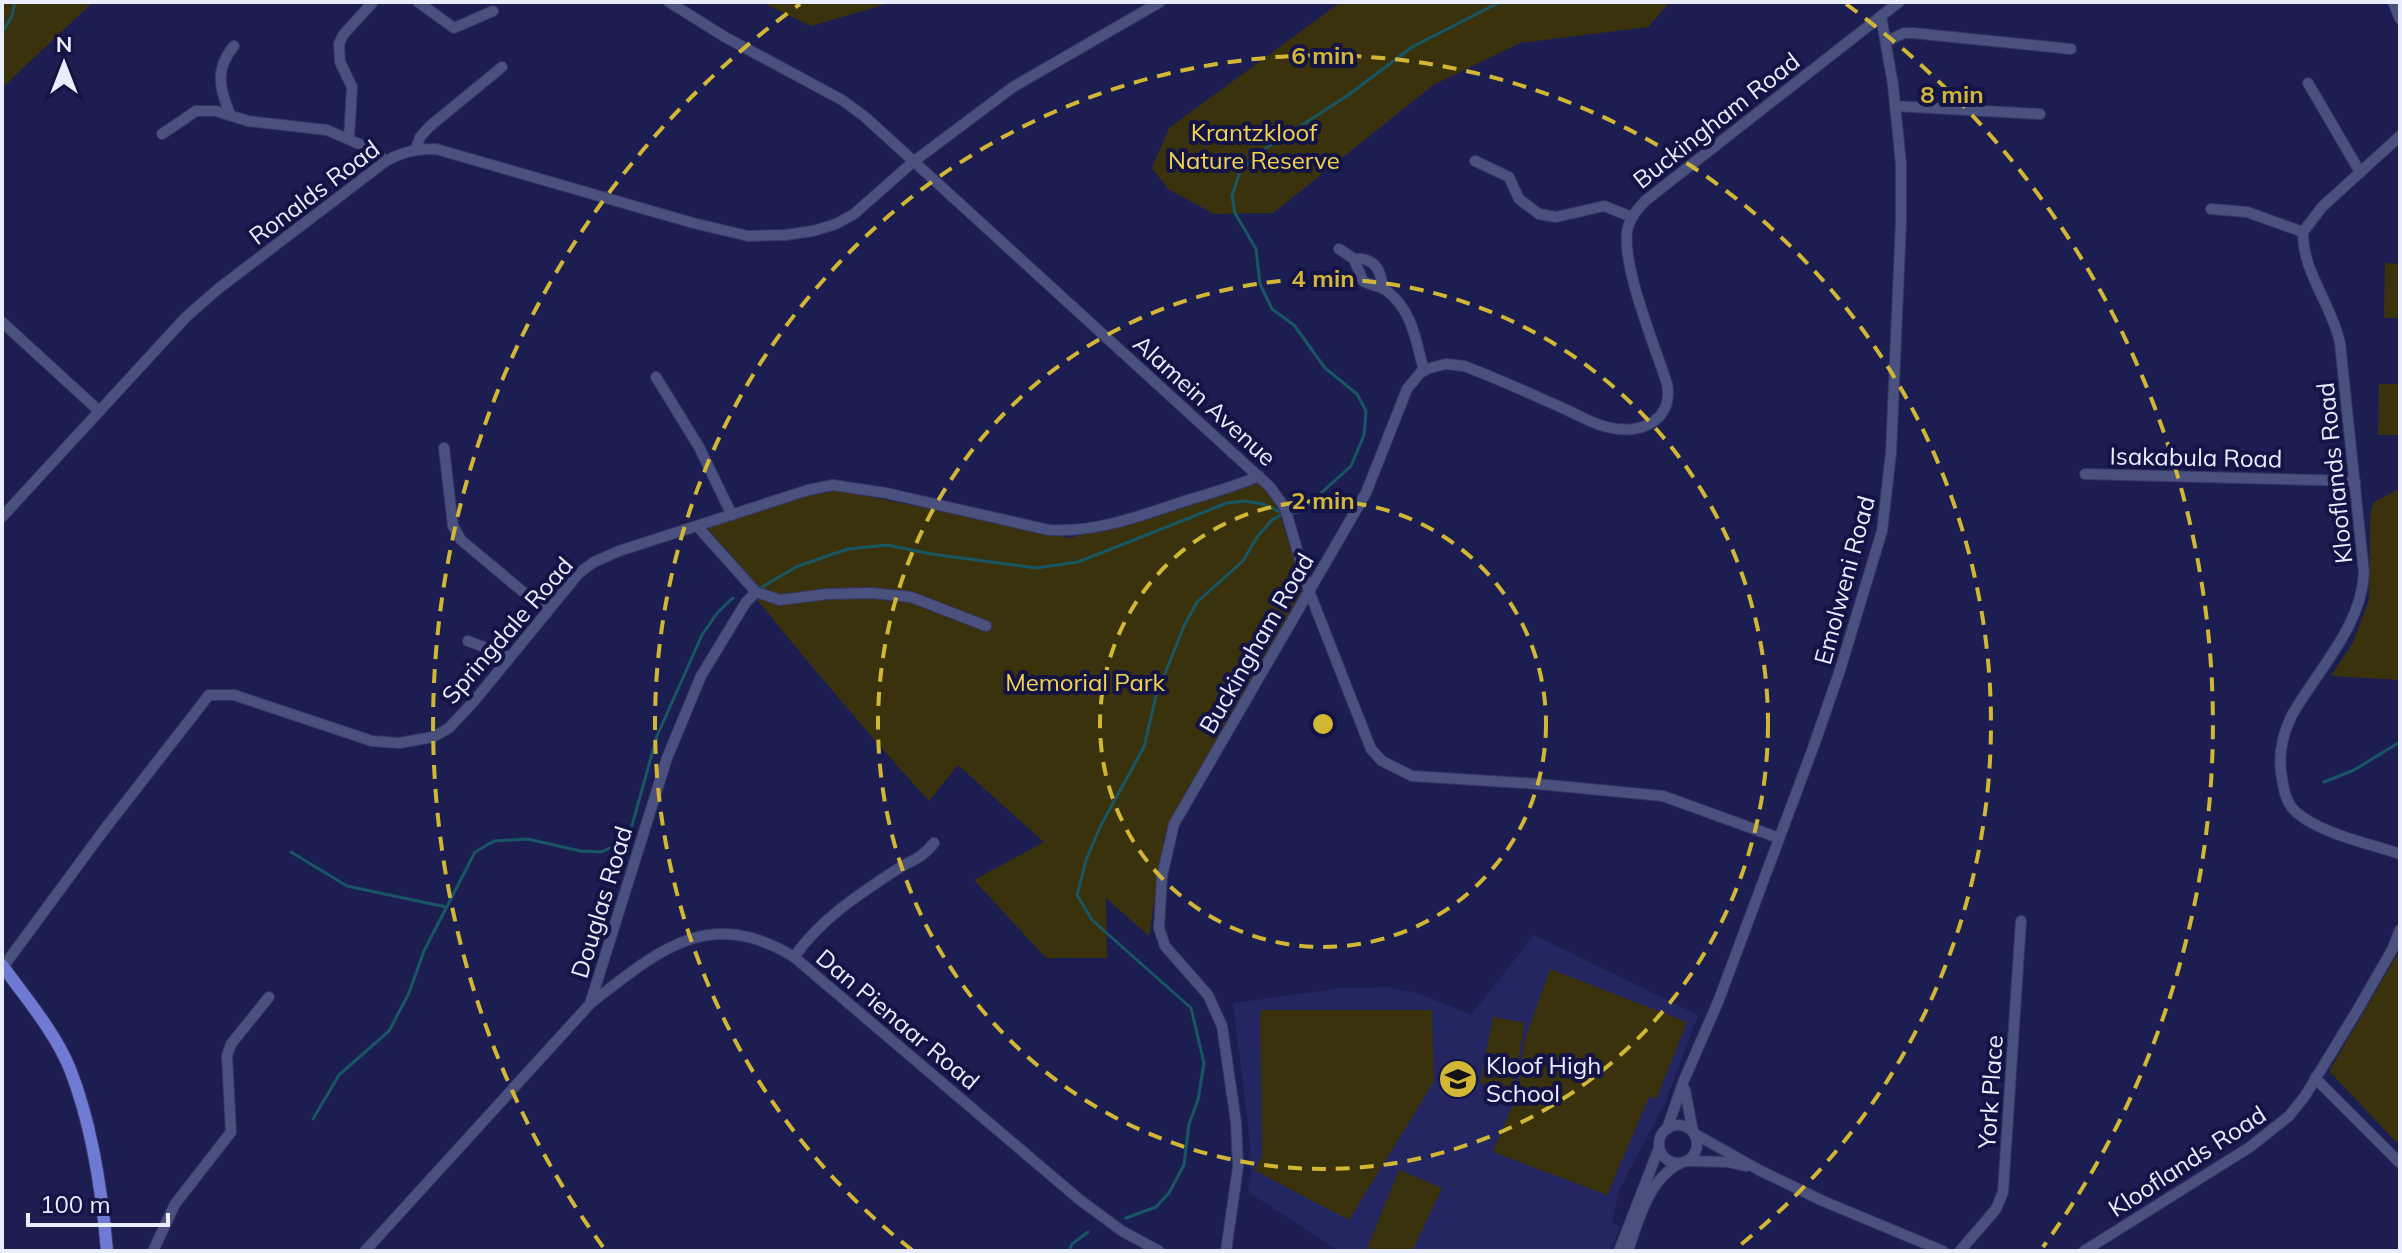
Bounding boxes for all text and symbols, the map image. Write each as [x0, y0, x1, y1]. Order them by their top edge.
north arrow [24, 24, 104, 104]
text: N [56, 30, 72, 58]
text: 6 min [1291, 40, 1355, 70]
street label: Buckingham Road [1627, 46, 1805, 194]
text: 8 min [1920, 79, 1984, 109]
park label: Krantzkloof Nature Reserve [1168, 117, 1340, 175]
street label: Ronalds Road [243, 133, 385, 251]
text: 4 min [1291, 263, 1355, 293]
street label: Alamein Avenue [1128, 328, 1282, 472]
street label: Klooflands Road [2310, 381, 2358, 565]
street label: Isakabula Road [2109, 440, 2283, 474]
text: 2 min [1291, 485, 1355, 515]
street label: Emolweni Road [1807, 492, 1881, 668]
street label: Buckingham Road [1192, 547, 1320, 739]
street label: Springdale Road [435, 550, 579, 710]
park label: Memorial Park [1005, 667, 1166, 697]
centre of rings [1309, 710, 1337, 738]
street label: Douglas Road [564, 823, 638, 981]
street label: Dan Pienaar Road [810, 942, 986, 1096]
street label: York Place [1971, 1034, 2009, 1151]
place label: Kloof High School [1486, 1050, 1601, 1108]
school or university icon: Kloof High School [1437, 1058, 1479, 1100]
street label: Klooflands Road [2103, 1099, 2271, 1223]
scale bar [28, 1177, 168, 1227]
text: 100 m [40, 1189, 111, 1219]

